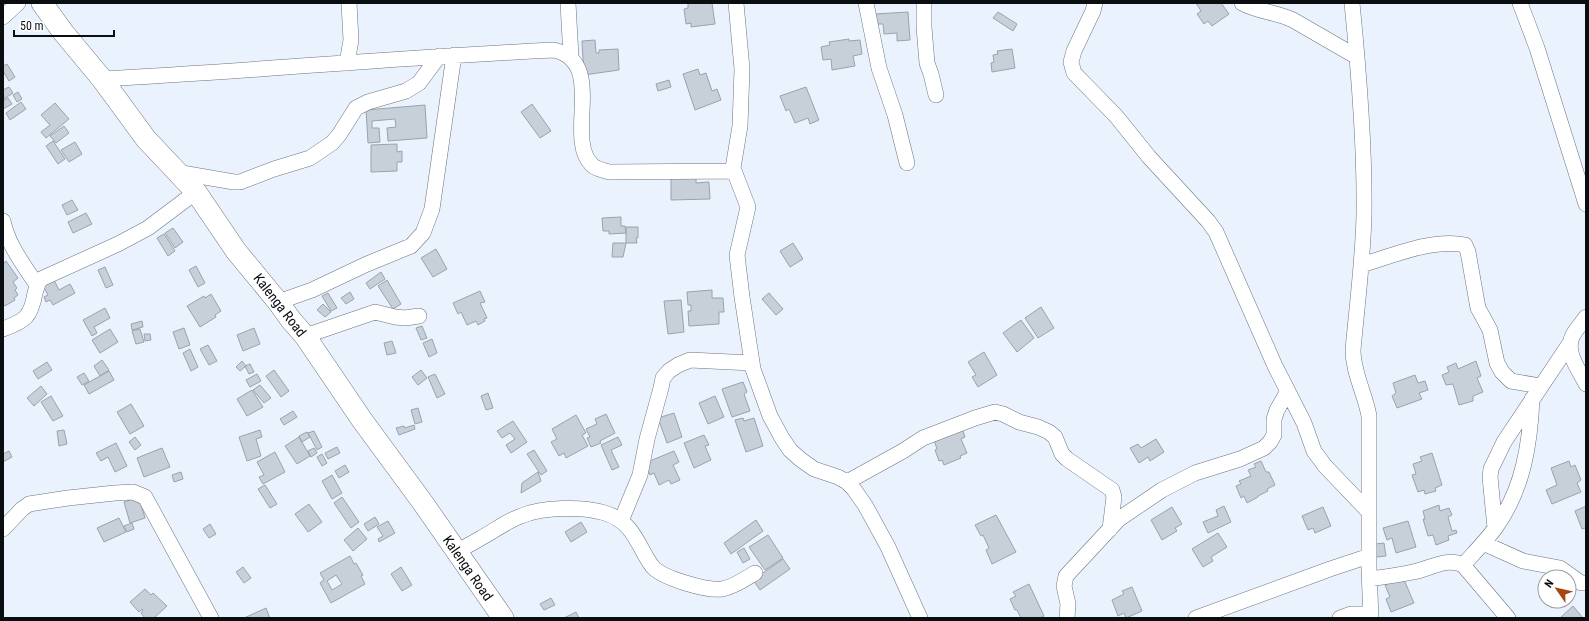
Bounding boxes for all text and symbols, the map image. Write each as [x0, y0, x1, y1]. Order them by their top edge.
scale bar [14, 12, 114, 38]
text: 50 m [20, 19, 44, 33]
street label: Kalenga Road [250, 270, 310, 340]
street label: Kalenga Road [440, 532, 496, 604]
north arrow [1537, 569, 1577, 609]
text: N [1542, 577, 1557, 590]

